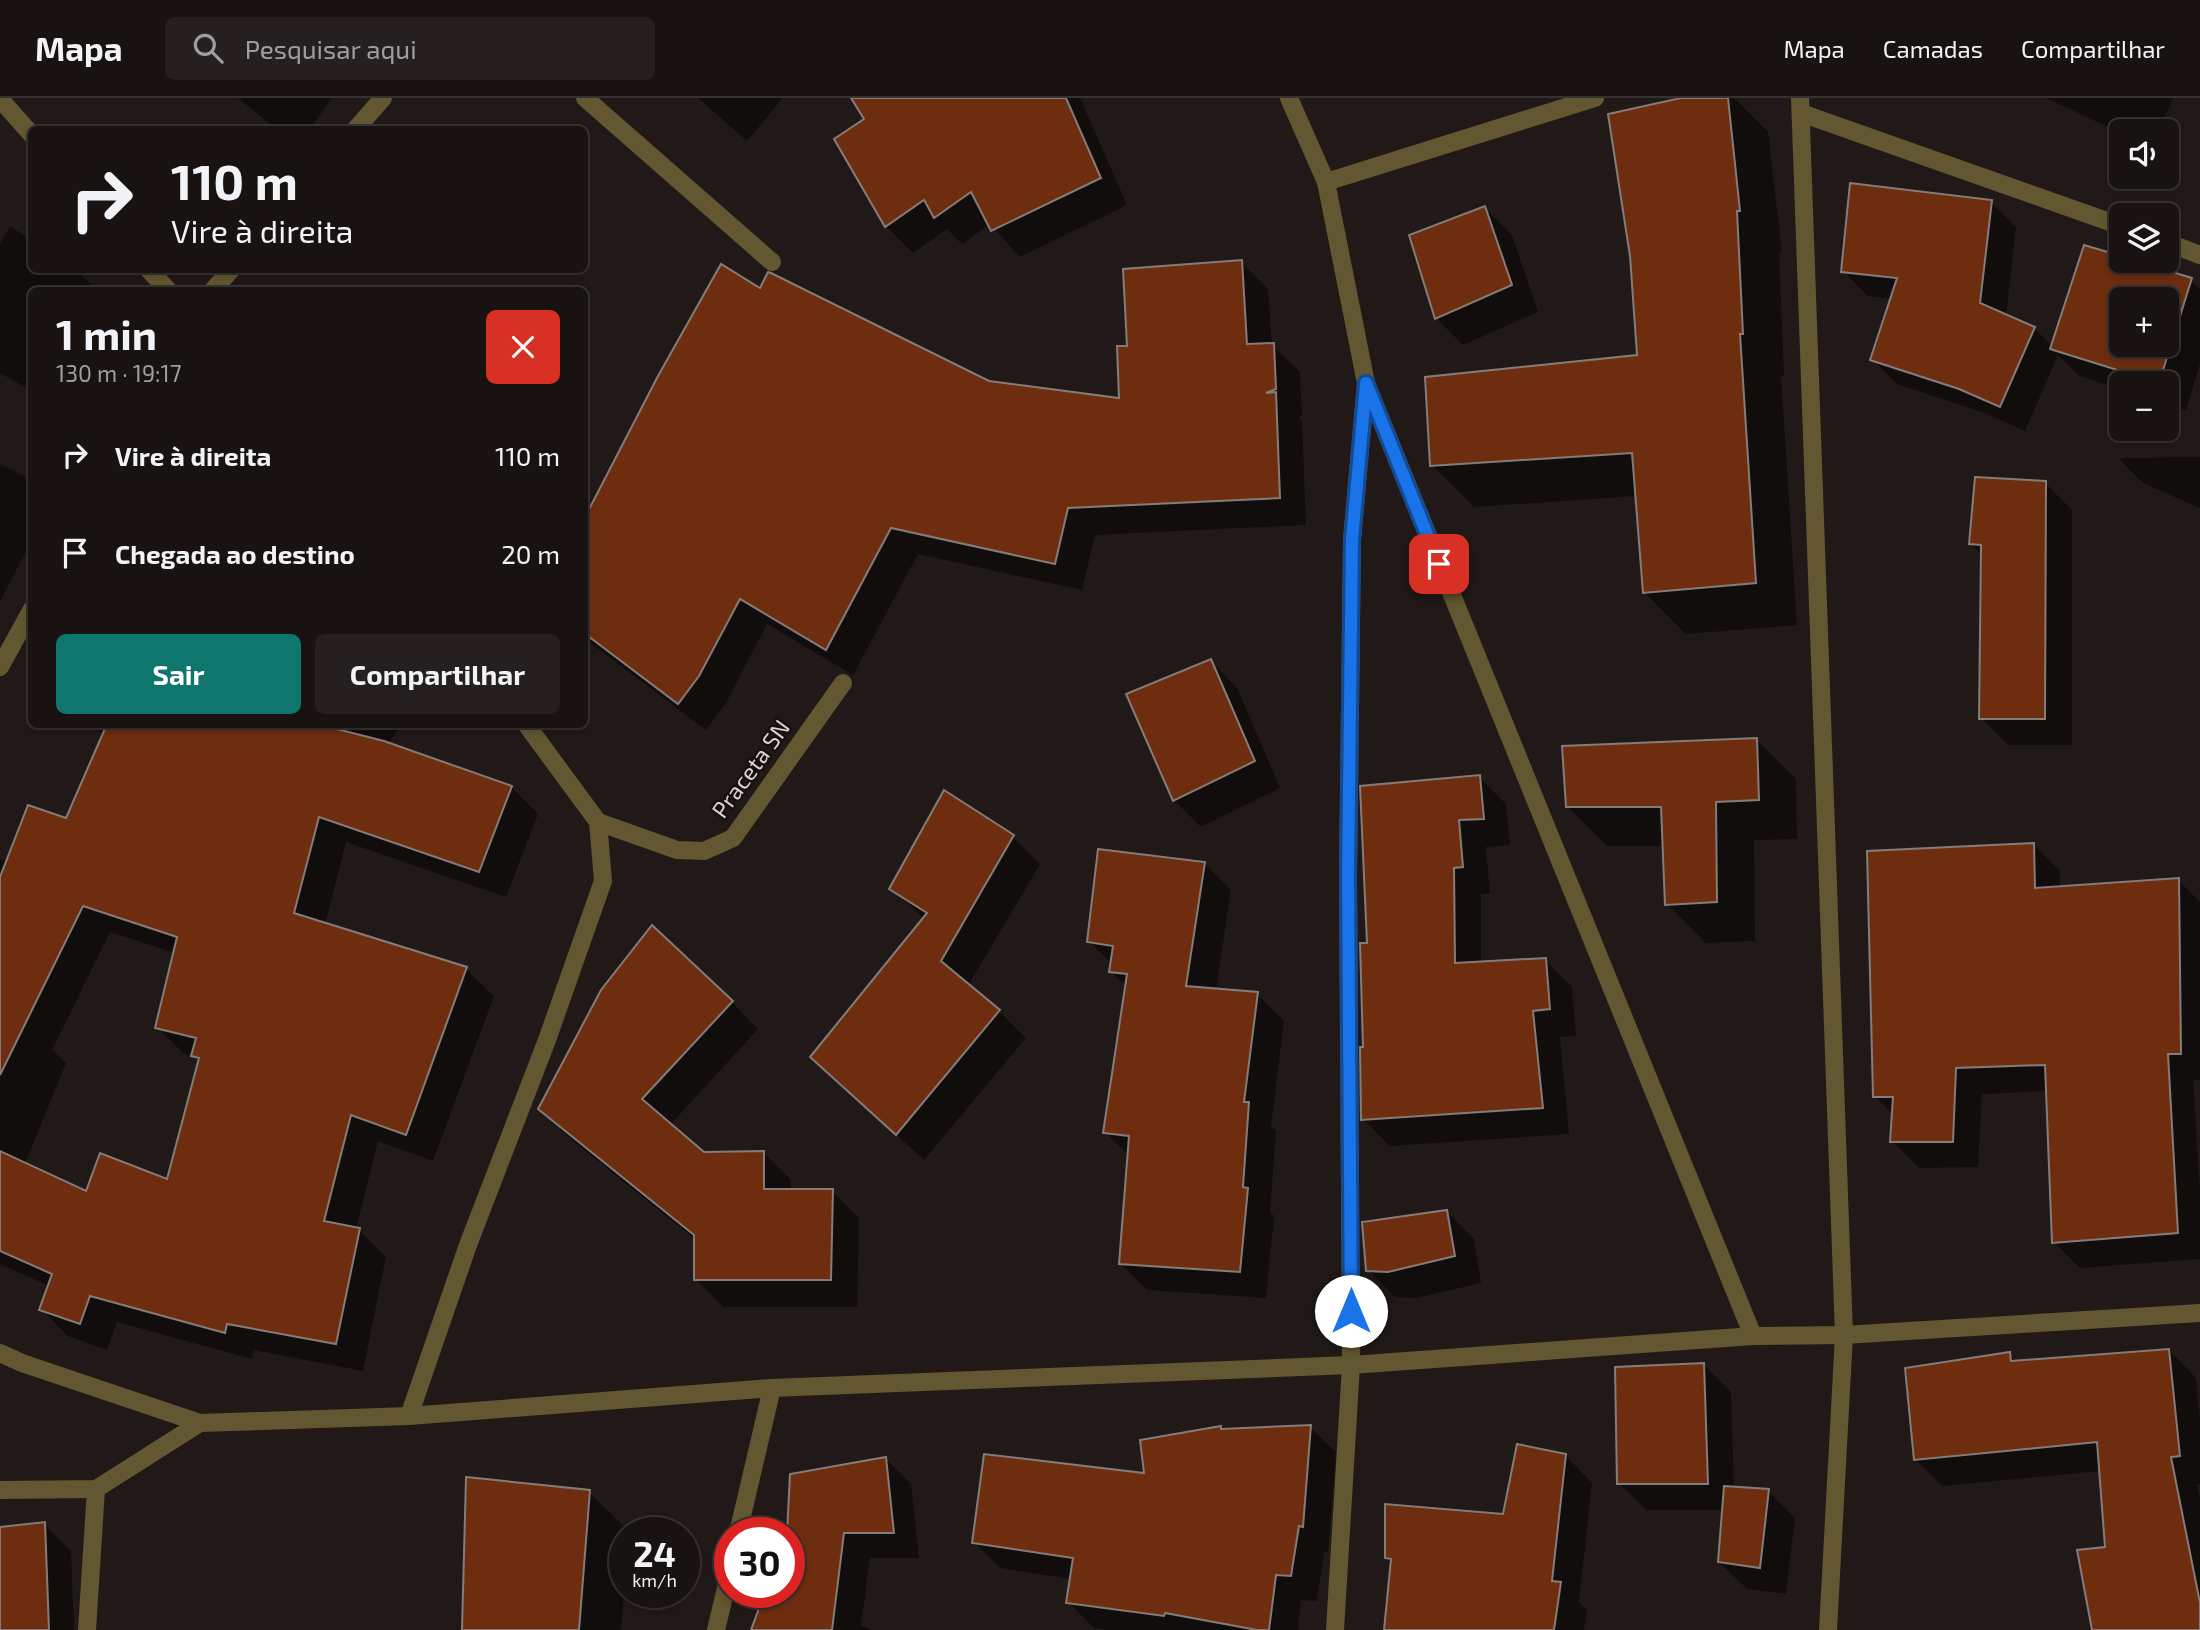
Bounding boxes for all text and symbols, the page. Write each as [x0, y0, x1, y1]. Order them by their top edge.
search box [165, 17, 655, 80]
text: Mapa [35, 28, 123, 68]
icon: search [189, 29, 227, 67]
text: Pesquisar aqui [245, 33, 417, 64]
text: Mapa [1783, 34, 1845, 63]
text: Camadas [1883, 34, 1983, 63]
text: Compartilhar [2021, 34, 2165, 63]
map controls [2109, 119, 2179, 441]
button: sound [2109, 119, 2179, 189]
text: 110 m [171, 151, 298, 210]
icon: right [56, 154, 147, 245]
button: layers [2109, 203, 2179, 273]
text: Vire à direita [171, 211, 353, 249]
button: + [2109, 287, 2179, 357]
text: 1 min [56, 308, 157, 358]
button: close [486, 310, 560, 384]
text: 130 m · 19:17 [56, 359, 181, 387]
button: − [2109, 371, 2179, 441]
icon: right [56, 436, 94, 474]
text: Vire à direita [115, 440, 271, 471]
text: 110 m [495, 440, 560, 471]
icon: arrive [56, 534, 94, 572]
pin [1409, 534, 1469, 594]
text: Chegada ao destino [115, 538, 355, 569]
text: 20 m [501, 538, 560, 569]
icon: arrive [1420, 545, 1458, 583]
button: Sair [56, 634, 301, 714]
button: Compartilhar [315, 634, 560, 714]
street label: Praceta SN [705, 714, 795, 823]
position arrow [1314, 1274, 1388, 1348]
speed limit sign: 30 [714, 1517, 805, 1608]
text: 24 [633, 1532, 676, 1574]
text: km/h [632, 1569, 677, 1591]

